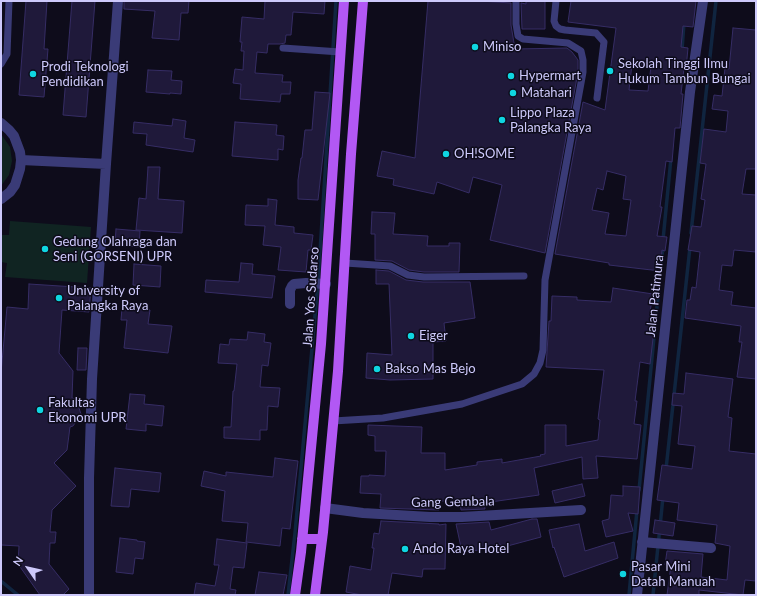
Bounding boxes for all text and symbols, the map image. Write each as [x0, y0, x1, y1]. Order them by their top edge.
place label: Miniso [483, 39, 521, 55]
marker: Miniso [470, 42, 480, 52]
place label: Sekolah Tinggi Ilmu Hukum Tambun Bungai [618, 56, 750, 87]
place label: Prodi Teknologi Pendidikan [41, 59, 129, 90]
marker: Sekolah Tinggi Ilmu Hukum Tambun Bungai [605, 66, 615, 76]
place label: Hypermart [519, 68, 581, 84]
marker: Prodi Teknologi Pendidikan [28, 69, 38, 79]
marker: Hypermart [506, 71, 516, 81]
place label: Matahari [521, 85, 572, 101]
marker: Matahari [508, 88, 518, 98]
place label: Lippo Plaza Palangka Raya [510, 105, 591, 136]
marker: Lippo Plaza Palangka Raya [497, 115, 507, 125]
place label: OH!SOME [454, 146, 515, 162]
marker: OH!SOME [441, 149, 451, 159]
place label: Gedung Olahraga dan Seni (GORSENI) UPR [53, 234, 177, 265]
marker: Gedung Olahraga dan Seni (GORSENI) UPR [40, 244, 50, 254]
street label: Jalan Yos Sudarso [300, 246, 322, 348]
street label: Jalan Patimura [643, 254, 667, 338]
place label: University of Palangka Raya [67, 283, 148, 314]
marker: University of Palangka Raya [54, 293, 64, 303]
place label: Eiger [419, 328, 448, 344]
marker: Eiger [406, 331, 416, 341]
place label: Bakso Mas Bejo [385, 361, 476, 377]
marker: Bakso Mas Bejo [372, 364, 382, 374]
place label: Fakultas Ekonomi UPR [48, 395, 126, 426]
marker: Fakultas Ekonomi UPR [35, 405, 45, 415]
street label: Gang Gembala [411, 493, 495, 511]
place label: Ando Raya Hotel [413, 541, 509, 557]
marker: Ando Raya Hotel [400, 544, 410, 554]
north arrow [8, 548, 48, 588]
text: N [10, 554, 25, 568]
place label: Pasar Mini Datah Manuah [631, 559, 715, 590]
marker: Pasar Mini Datah Manuah [618, 569, 628, 579]

